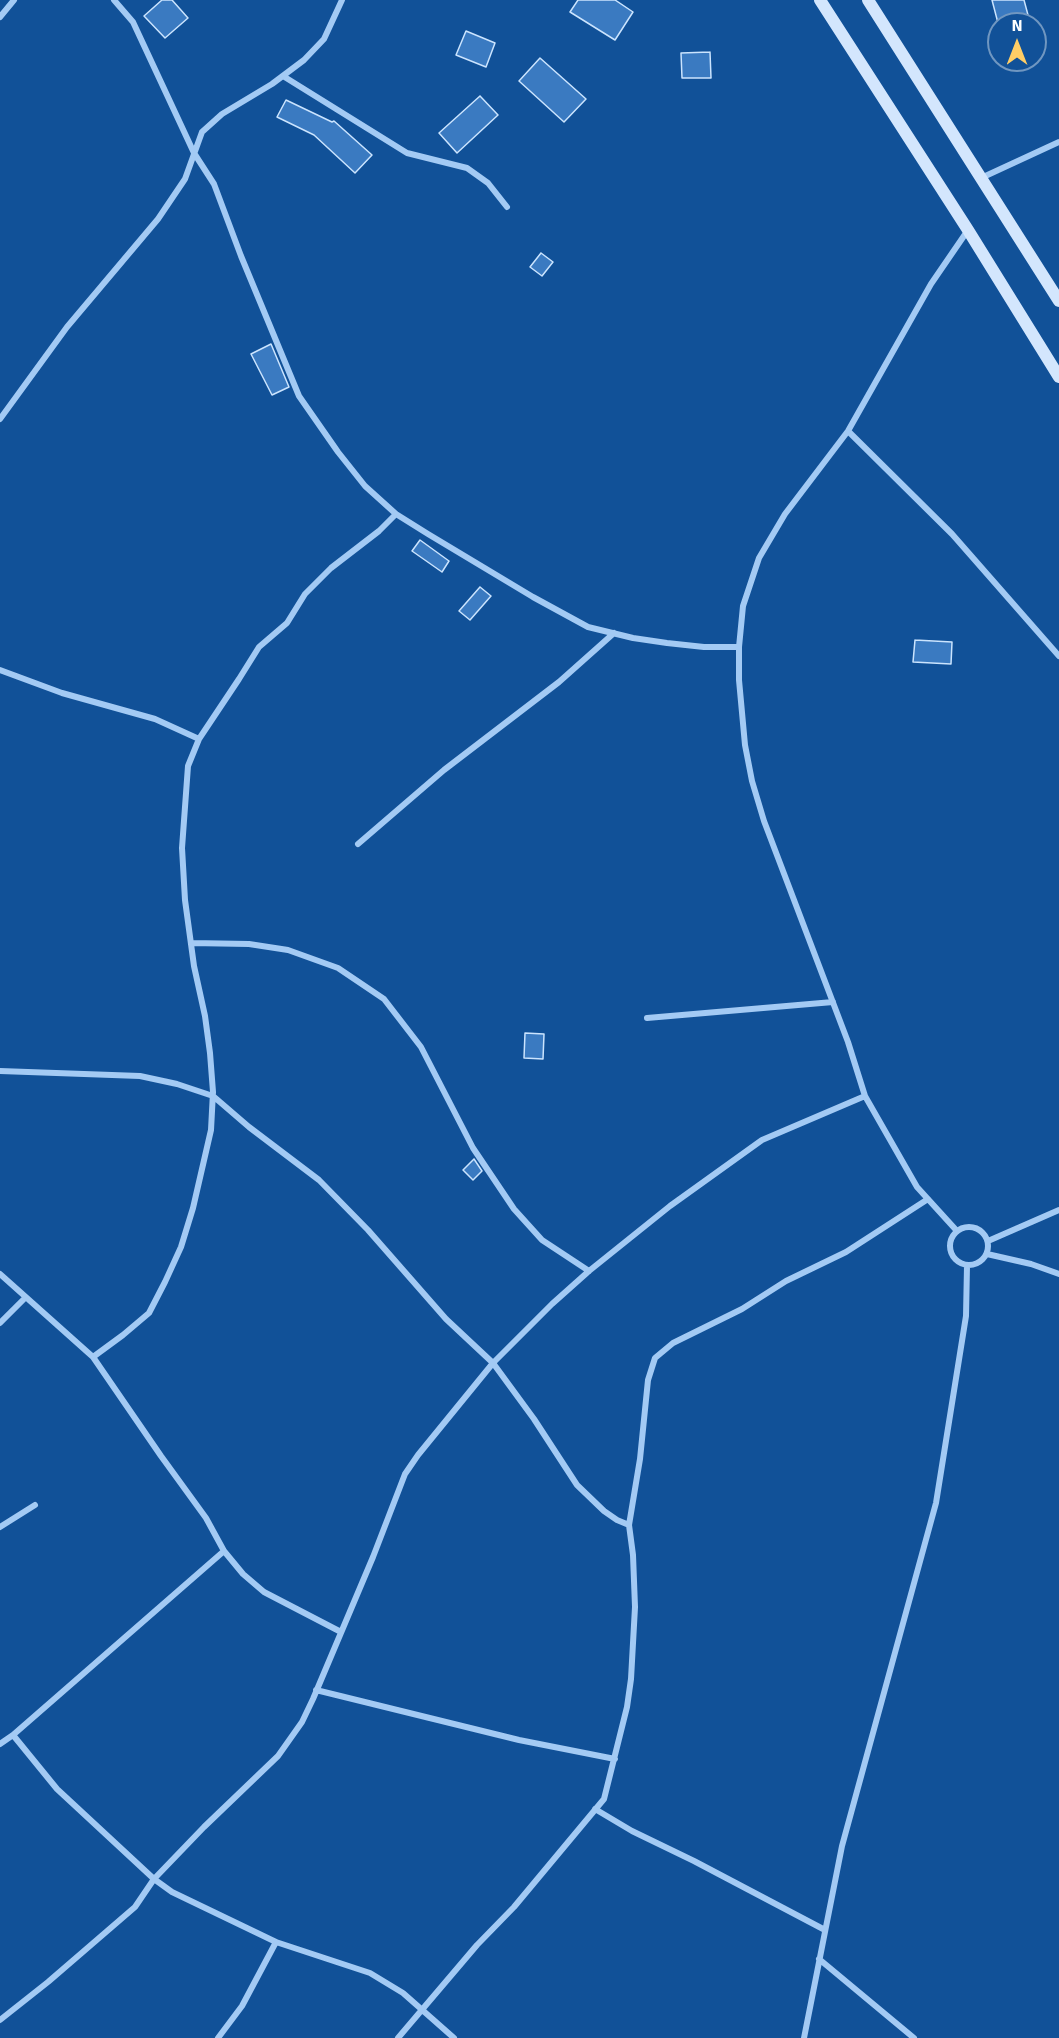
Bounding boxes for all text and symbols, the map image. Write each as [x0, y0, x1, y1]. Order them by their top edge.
north arrow [987, 12, 1047, 72]
text: N [1011, 16, 1023, 36]

